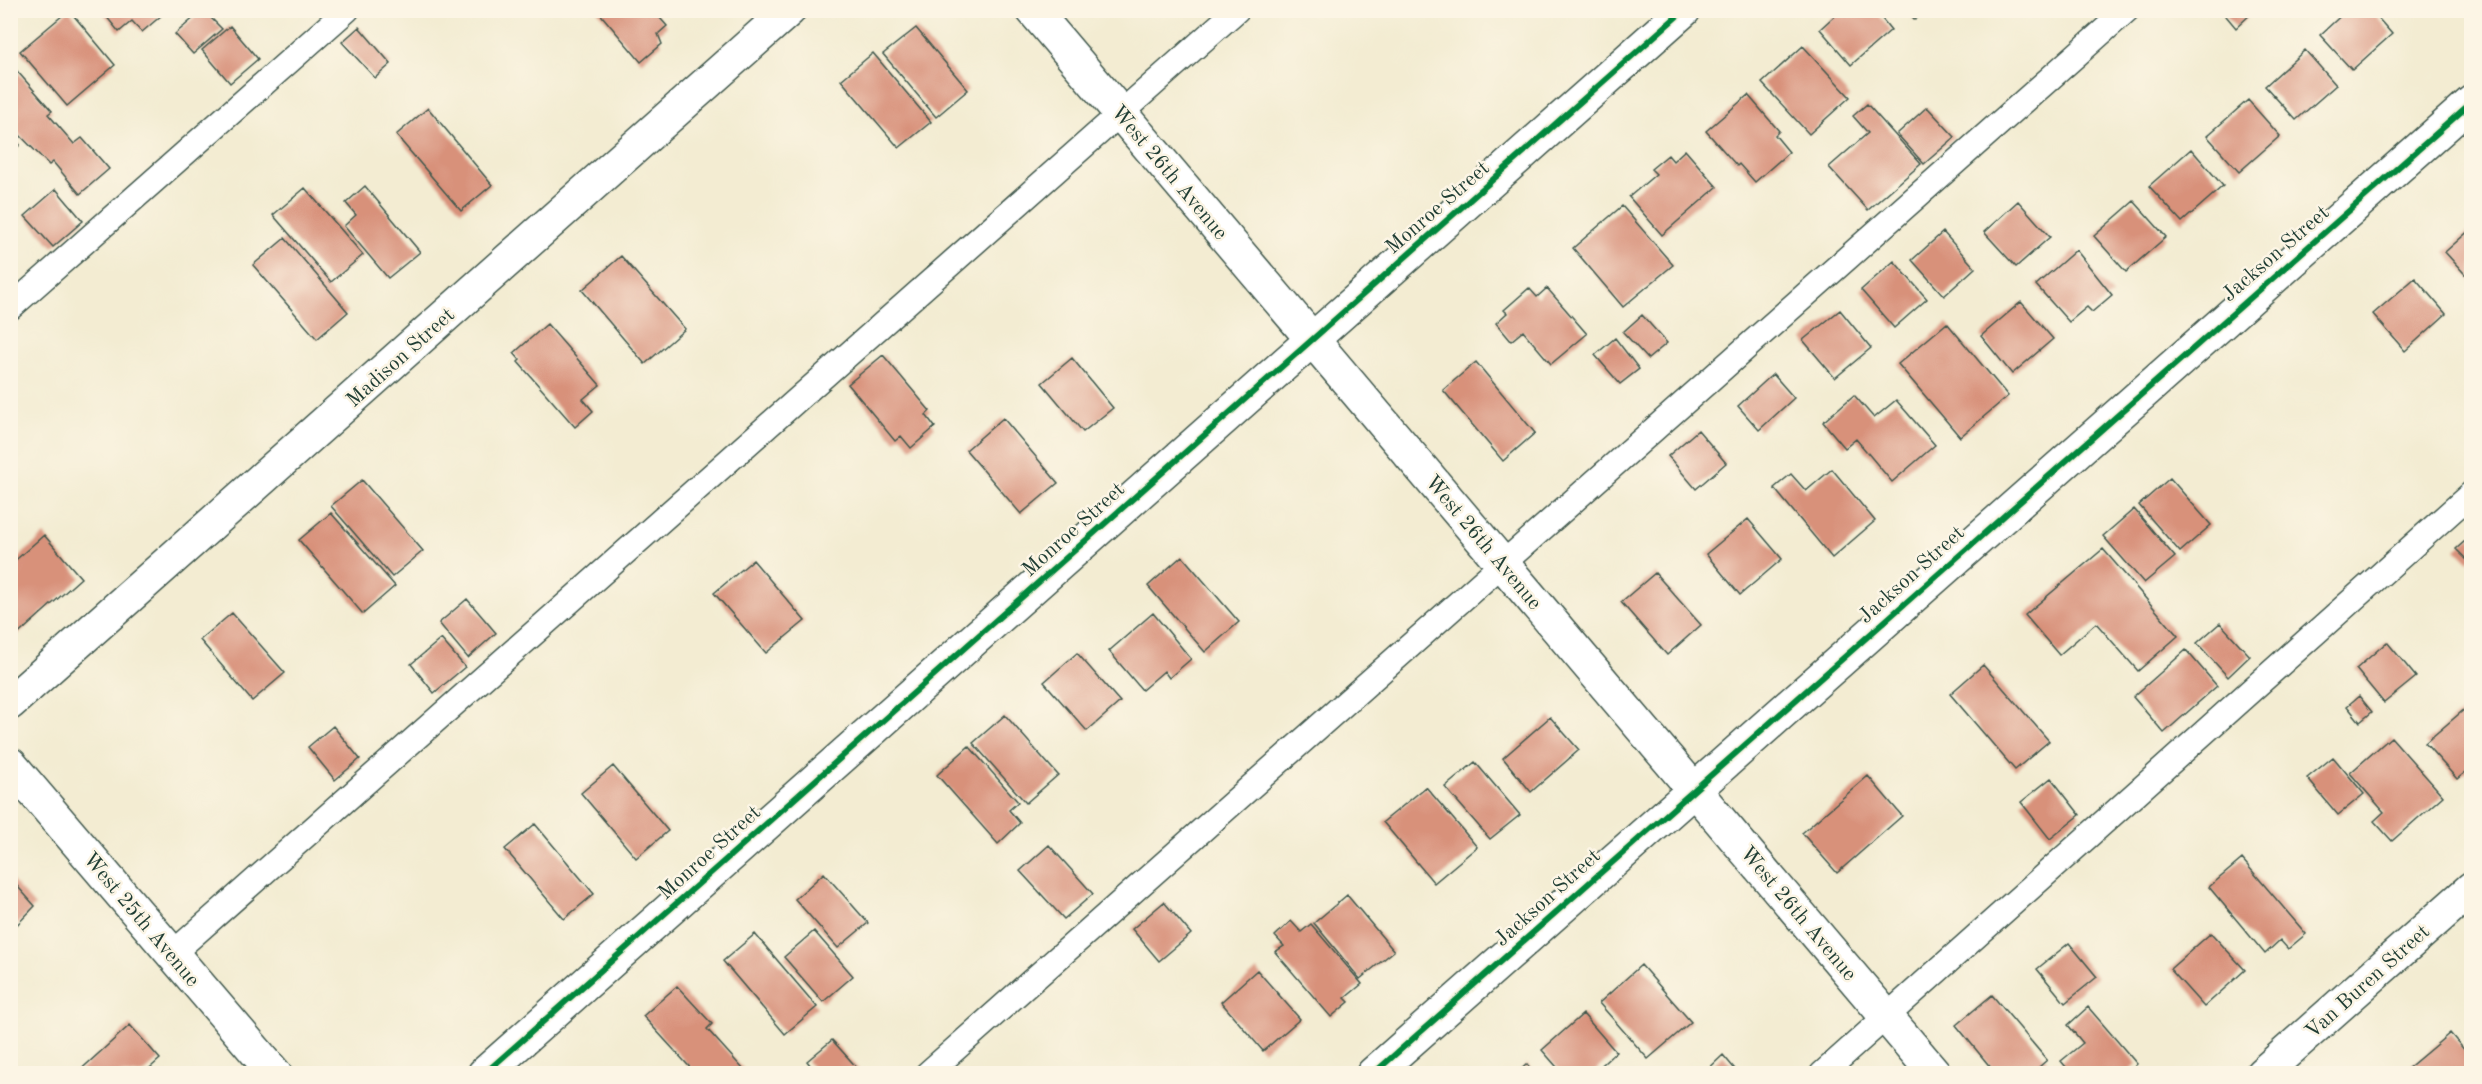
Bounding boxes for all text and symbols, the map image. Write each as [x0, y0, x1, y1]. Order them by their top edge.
street label: West 26th Avenue [1107, 102, 1231, 244]
street label: Monroe Street [1382, 158, 1494, 259]
street label: Jackson Street [2218, 202, 2334, 306]
street label: Madison Street [343, 304, 459, 412]
street label: West 26th Avenue [1421, 472, 1545, 614]
street label: Monroe Street [1019, 479, 1129, 581]
street label: Jackson Street [1855, 522, 1969, 628]
street label: Monroe Street [655, 802, 765, 904]
street label: West 26th Avenue [1736, 843, 1860, 985]
street label: Jackson Street [1491, 845, 1605, 951]
street label: West 25th Avenue [79, 849, 203, 991]
street label: Van Buren Street [2302, 921, 2434, 1043]

